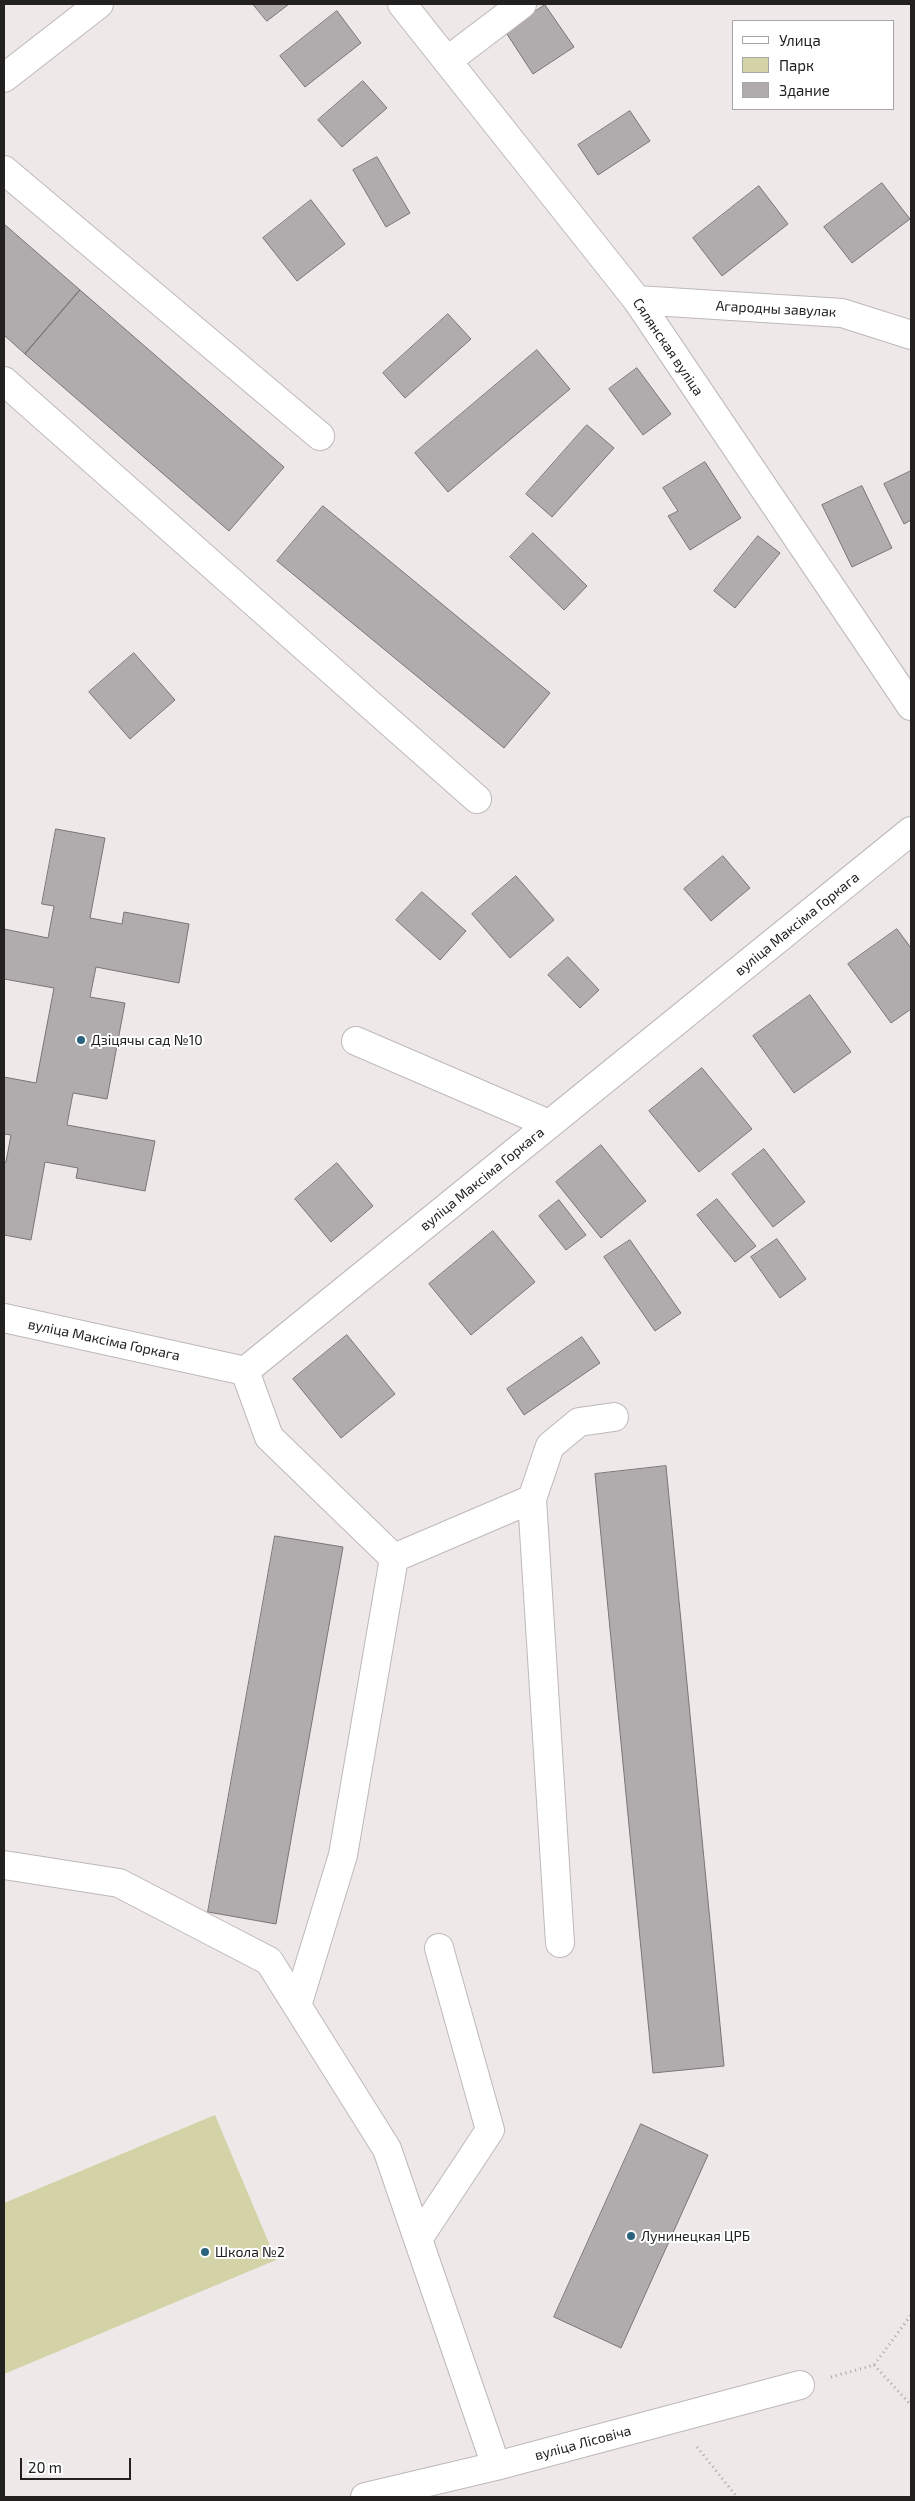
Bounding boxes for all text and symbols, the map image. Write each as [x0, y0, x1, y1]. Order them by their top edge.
legend [732, 20, 895, 110]
text: Улица [779, 31, 821, 49]
text: Парк [779, 56, 814, 74]
text: Здание [779, 81, 830, 99]
street label: Сялянская вуліца [629, 295, 707, 399]
street label: Агародны завулак [715, 297, 837, 321]
street label: вуліца Максіма Горкага [731, 869, 863, 979]
place label: Дзіцячы сад №10 [91, 1032, 203, 1048]
marker: Дзіцячы сад №10 [75, 1034, 87, 1046]
street label: вуліца Максіма Горкага [416, 1124, 548, 1234]
street label: вуліца Максіма Горкага [26, 1316, 182, 1364]
place label: Лунинецкая ЦРБ [641, 2228, 750, 2244]
marker: Лунинецкая ЦРБ [625, 2230, 637, 2242]
place label: Школа №2 [215, 2244, 285, 2260]
marker: Школа №2 [199, 2246, 211, 2258]
street label: вуліца Лісовіча [533, 2422, 633, 2464]
scale bar [22, 2448, 134, 2480]
text: 20 m [28, 2458, 62, 2476]

